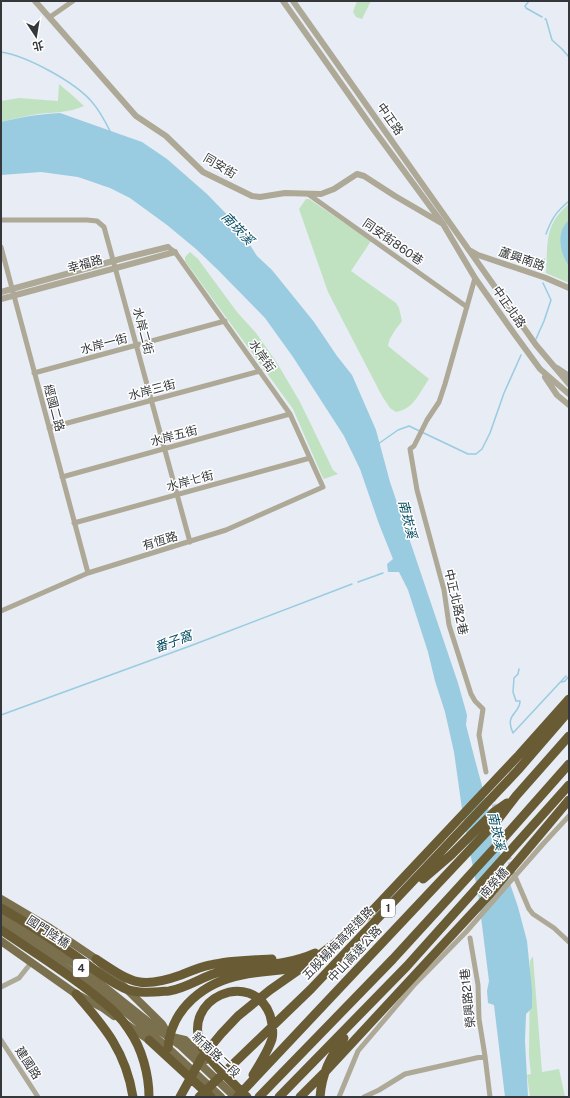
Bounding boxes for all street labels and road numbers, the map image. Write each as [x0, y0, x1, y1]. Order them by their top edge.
street label: 中正路 [374, 100, 406, 138]
street label: 同安街 [201, 151, 239, 181]
street label: 同安街860巷 [360, 216, 426, 268]
street label: 蘆興南路 [497, 245, 547, 273]
street label: 幸福路 [66, 253, 104, 275]
street label: 中正北路 [489, 283, 529, 331]
street label: 水岸二街 [130, 306, 156, 356]
street label: 水岸一街 [79, 331, 129, 357]
street label: 水岸街 [246, 337, 278, 375]
street label: 水岸三街 [127, 377, 177, 403]
street label: 經國二路 [41, 383, 67, 433]
street label: 水岸五街 [149, 423, 199, 449]
street label: 水岸七街 [165, 468, 215, 494]
street label: 有恆路 [141, 529, 179, 553]
street label: 中正北路2巷 [442, 568, 470, 636]
street label: 南榮橋 [477, 865, 511, 901]
road number: 1 [381, 899, 395, 917]
street label: 五股楊梅高架道路 [300, 904, 376, 982]
street label: 國門陸橋 [24, 913, 72, 951]
street label: 中山高速公路 [325, 923, 385, 985]
road number: 4 [73, 959, 89, 977]
street label: 榮興路21巷 [458, 967, 478, 1029]
street label: 新南路二段 [189, 1029, 243, 1081]
street label: 建國路 [12, 1044, 44, 1082]

